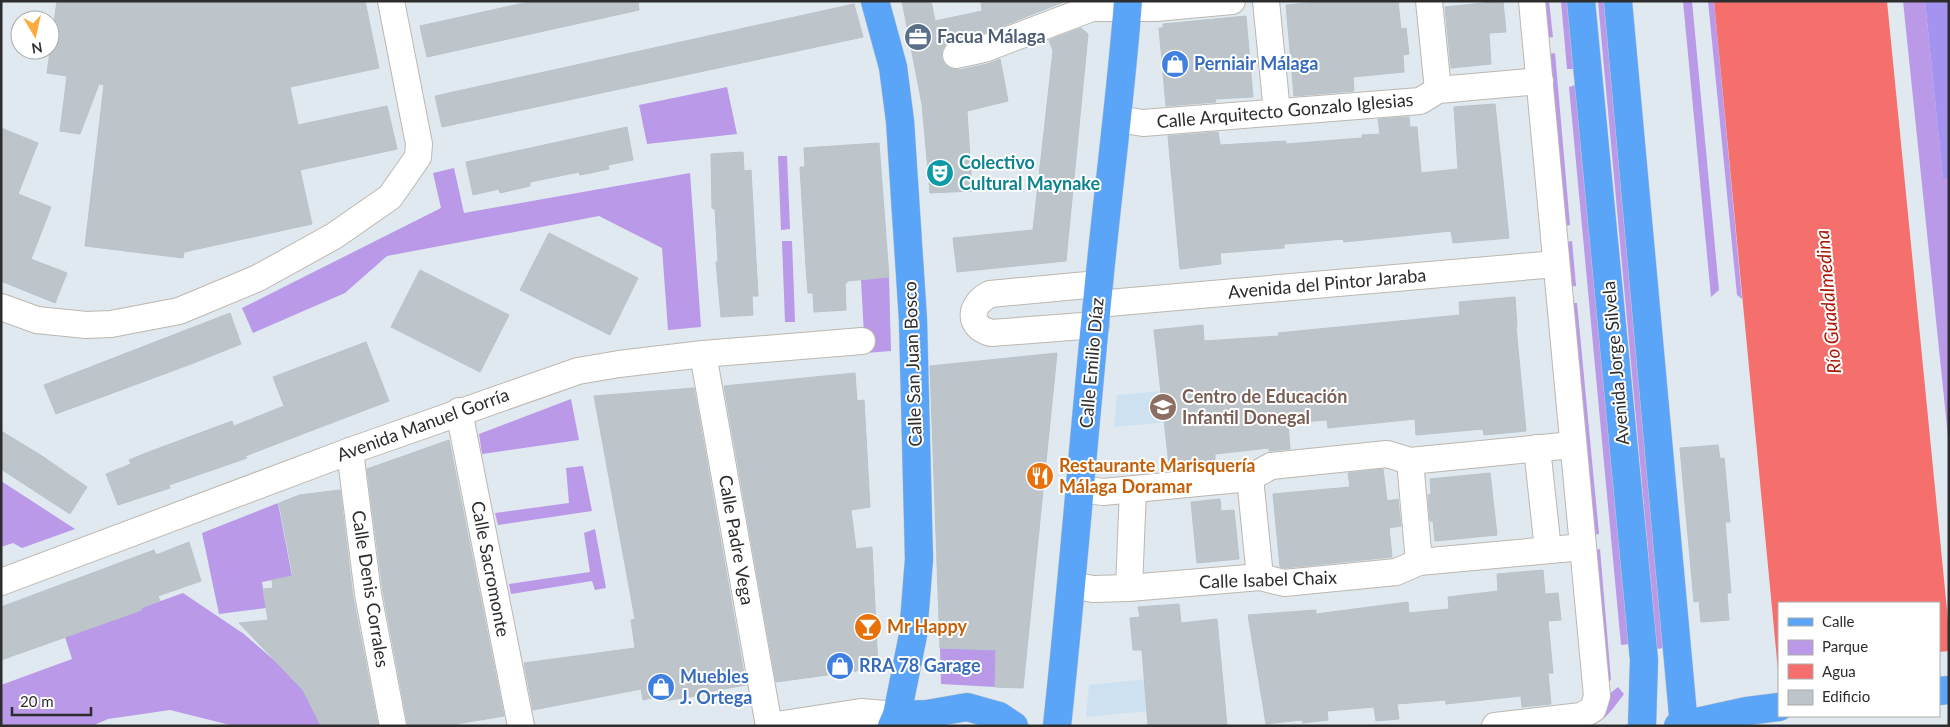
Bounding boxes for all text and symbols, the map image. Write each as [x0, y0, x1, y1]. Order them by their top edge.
north arrow [10, 10, 60, 60]
office icon: Facua Málaga [903, 22, 933, 52]
place label: Facua Málaga [937, 25, 1046, 47]
text: N [30, 39, 44, 58]
shop icon: Perniair Málaga [1160, 49, 1190, 79]
place label: Perniair Málaga [1194, 52, 1318, 74]
street label: Calle Arquitecto Gonzalo Iglesias [1156, 88, 1414, 132]
place label: Colectivo Cultural Maynake [959, 151, 1100, 194]
theatre icon: Colectivo Cultural Maynake [925, 158, 955, 188]
water label: Río Guadalmedina [1810, 229, 1845, 375]
street label: Avenida del Pintor Jaraba [1227, 263, 1427, 303]
street label: Avenida Jorge Silvela [1597, 280, 1633, 446]
street label: Calle San Juan Bosco [898, 281, 926, 447]
street label: Calle Emilio Díaz [1074, 297, 1108, 429]
street label: Avenida Manuel Gorría [334, 383, 512, 465]
place label: Centro de Educación Infantil Donegal [1182, 385, 1347, 428]
school or university icon: Centro de Educación Infantil Donegal [1148, 392, 1178, 422]
place label: Restaurante Marisquería Málaga Doramar [1059, 454, 1255, 497]
restaurant icon: Restaurante Marisquería Málaga Doramar [1025, 461, 1055, 491]
street label: Calle Padre Vega [715, 473, 759, 606]
street label: Calle Sacromonte [467, 499, 515, 639]
street label: Calle Denis Corrales [348, 509, 394, 669]
street label: Calle Isabel Chaix [1199, 566, 1337, 592]
legend [1778, 602, 1940, 717]
bar icon: Mr Happy [853, 612, 883, 642]
text: Calle [1822, 612, 1855, 630]
place label: Mr Happy [887, 615, 968, 637]
text: Parque [1822, 637, 1868, 655]
shop icon: RRA 78 Garage [825, 651, 855, 681]
place label: RRA 78 Garage [859, 654, 981, 676]
text: Agua [1822, 662, 1856, 680]
place label: Muebles J. Ortega [680, 665, 752, 708]
shop icon: Muebles J. Ortega [646, 672, 676, 702]
scale bar [12, 684, 91, 716]
text: Edificio [1822, 687, 1870, 705]
text: 20 m [20, 692, 54, 710]

